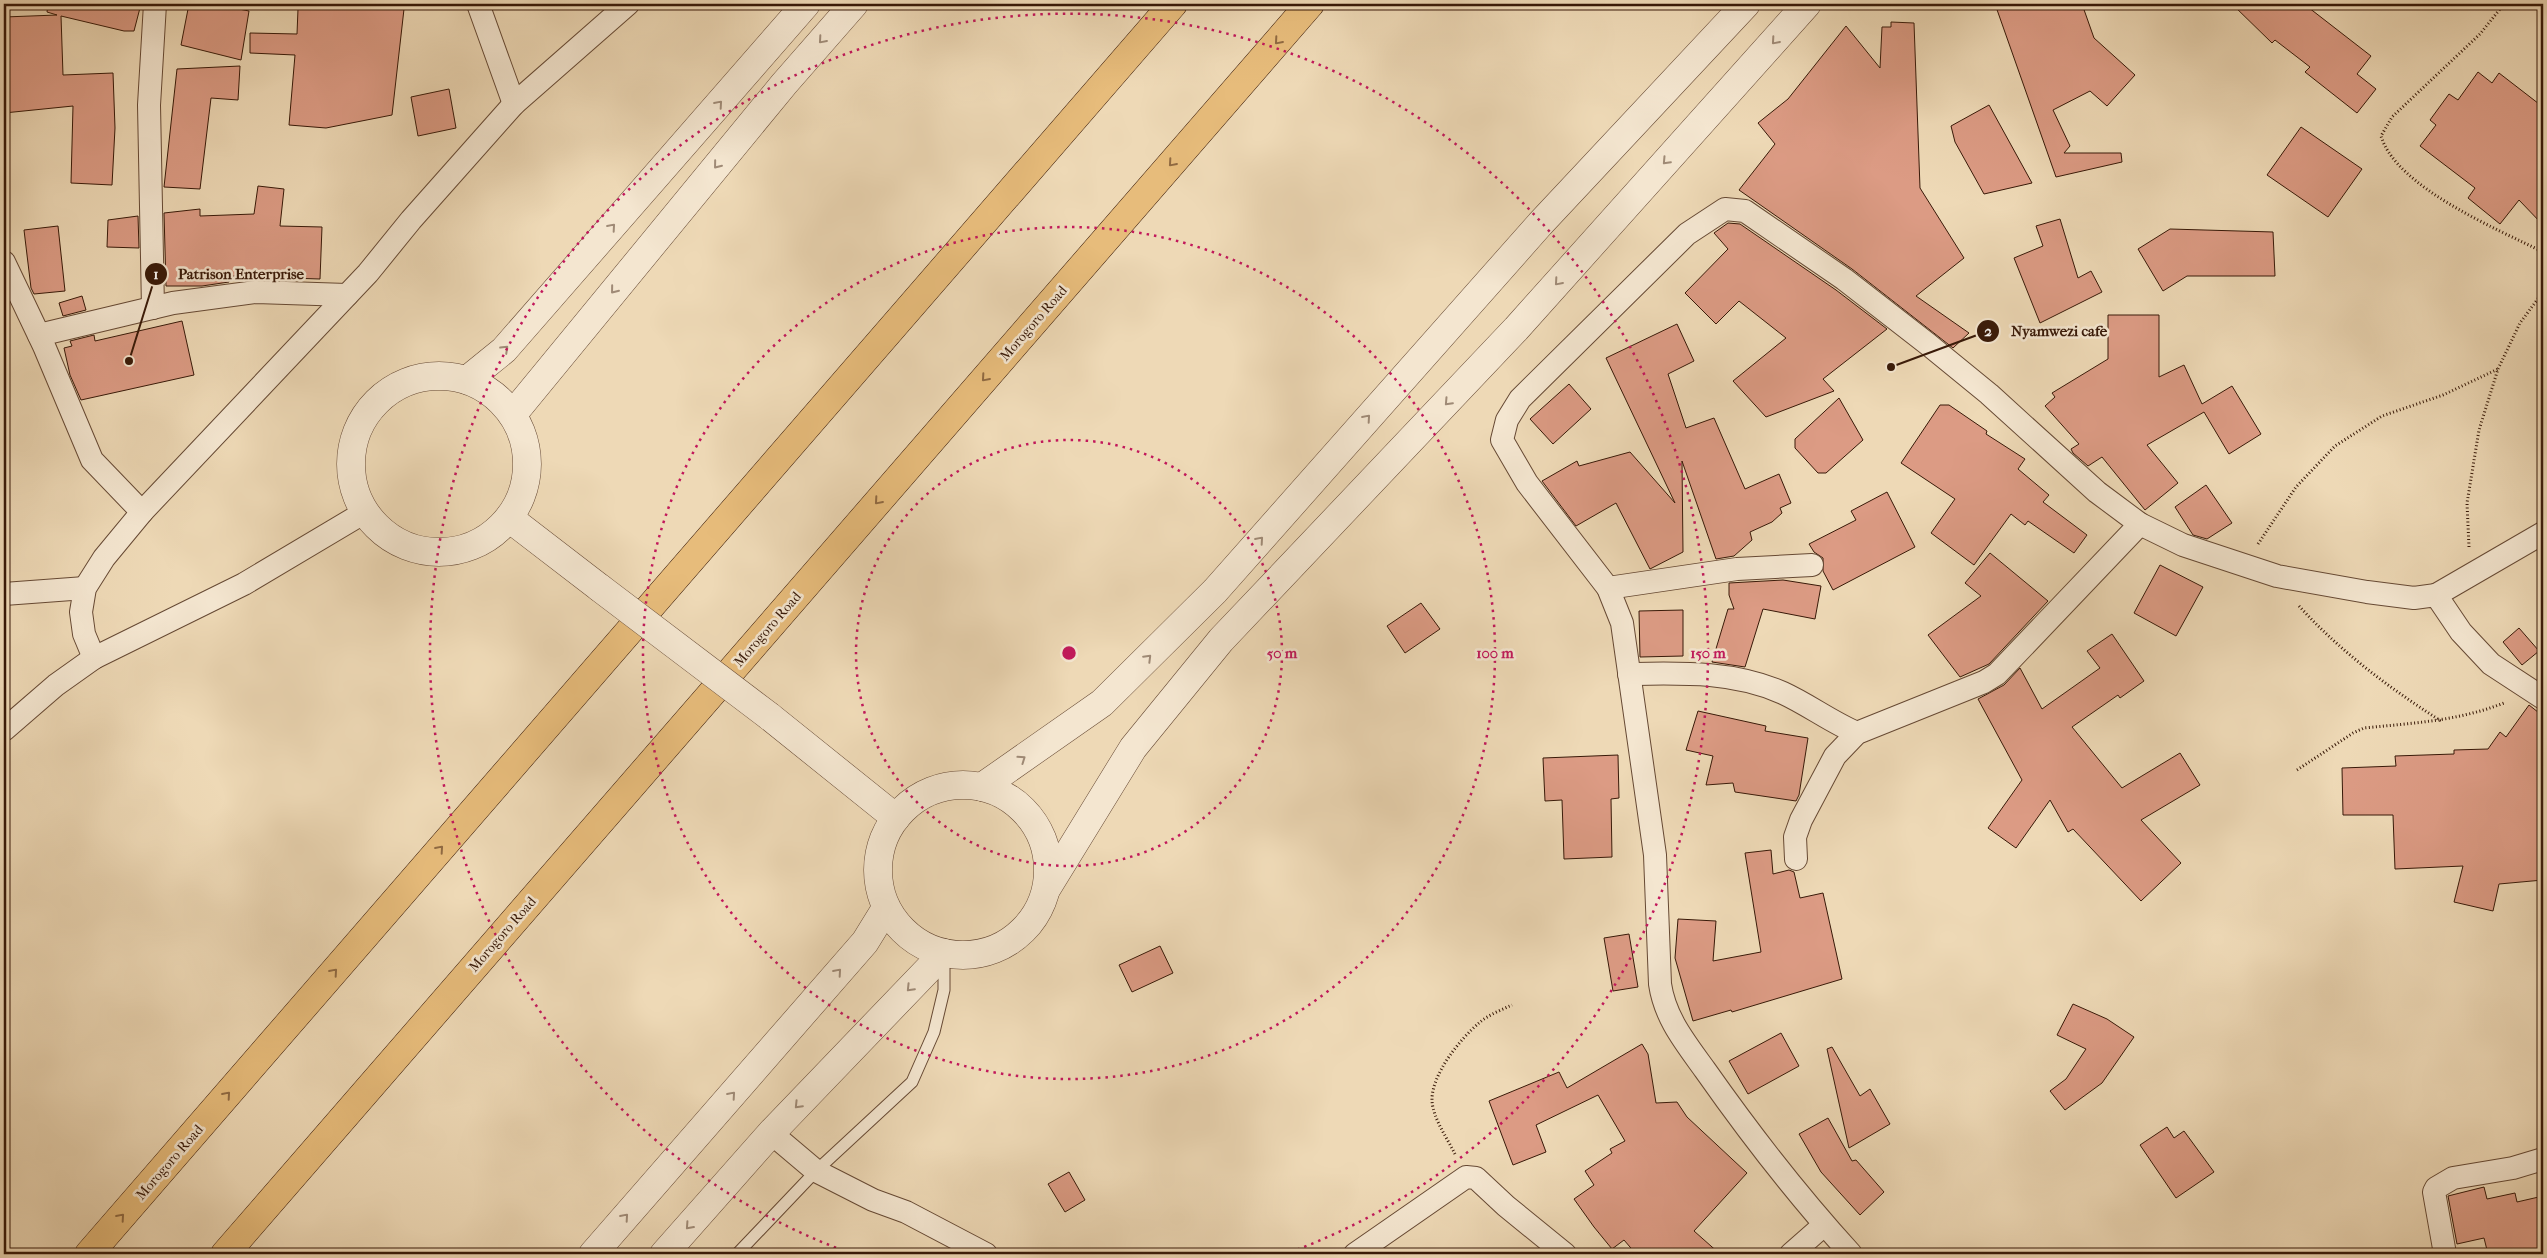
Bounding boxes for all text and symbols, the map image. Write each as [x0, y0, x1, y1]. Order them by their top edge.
one-way arrow [818, 35, 827, 44]
one-way arrow [1275, 35, 1284, 44]
one-way arrow [1772, 35, 1781, 44]
one-way arrow [713, 101, 722, 110]
one-way arrow [1663, 155, 1672, 164]
one-way arrow [1169, 158, 1178, 167]
one-way arrow [715, 159, 723, 168]
one-way arrow [606, 223, 615, 232]
callout: Patrison Enterprise [143, 259, 314, 289]
text: 1 [153, 265, 159, 283]
text: Patrison Enterprise [178, 265, 305, 283]
one-way arrow [1555, 276, 1564, 285]
street label: Morogoro Road [996, 282, 1071, 364]
one-way arrow [611, 285, 620, 294]
callout: Nyamwezi cafe [1976, 316, 2117, 346]
text: 2 [1984, 322, 1992, 340]
text: Nyamwezi cafe [2011, 322, 2108, 340]
one-way arrow [499, 346, 508, 355]
one-way arrow [982, 373, 991, 382]
one-way arrow [1445, 396, 1454, 405]
one-way arrow [1361, 414, 1370, 423]
one-way arrow [876, 495, 884, 504]
one-way arrow [1254, 536, 1263, 545]
street label: Morogoro Road [730, 588, 805, 670]
centre of rings [1060, 644, 1078, 662]
text: 50 m [1267, 644, 1298, 662]
text: 100 m [1476, 644, 1514, 662]
text: 150 m [1690, 644, 1726, 662]
one-way arrow [1142, 655, 1151, 664]
one-way arrow [1016, 756, 1026, 765]
one-way arrow [434, 846, 443, 855]
street label: Morogoro Road [465, 893, 540, 975]
one-way arrow [328, 969, 336, 978]
one-way arrow [832, 969, 841, 978]
one-way arrow [907, 983, 916, 992]
one-way arrow [222, 1091, 231, 1100]
one-way arrow [726, 1091, 735, 1100]
one-way arrow [795, 1100, 804, 1109]
street label: Morogoro Road [132, 1121, 207, 1203]
one-way arrow [115, 1214, 124, 1223]
one-way arrow [619, 1214, 628, 1223]
one-way arrow [686, 1220, 695, 1229]

